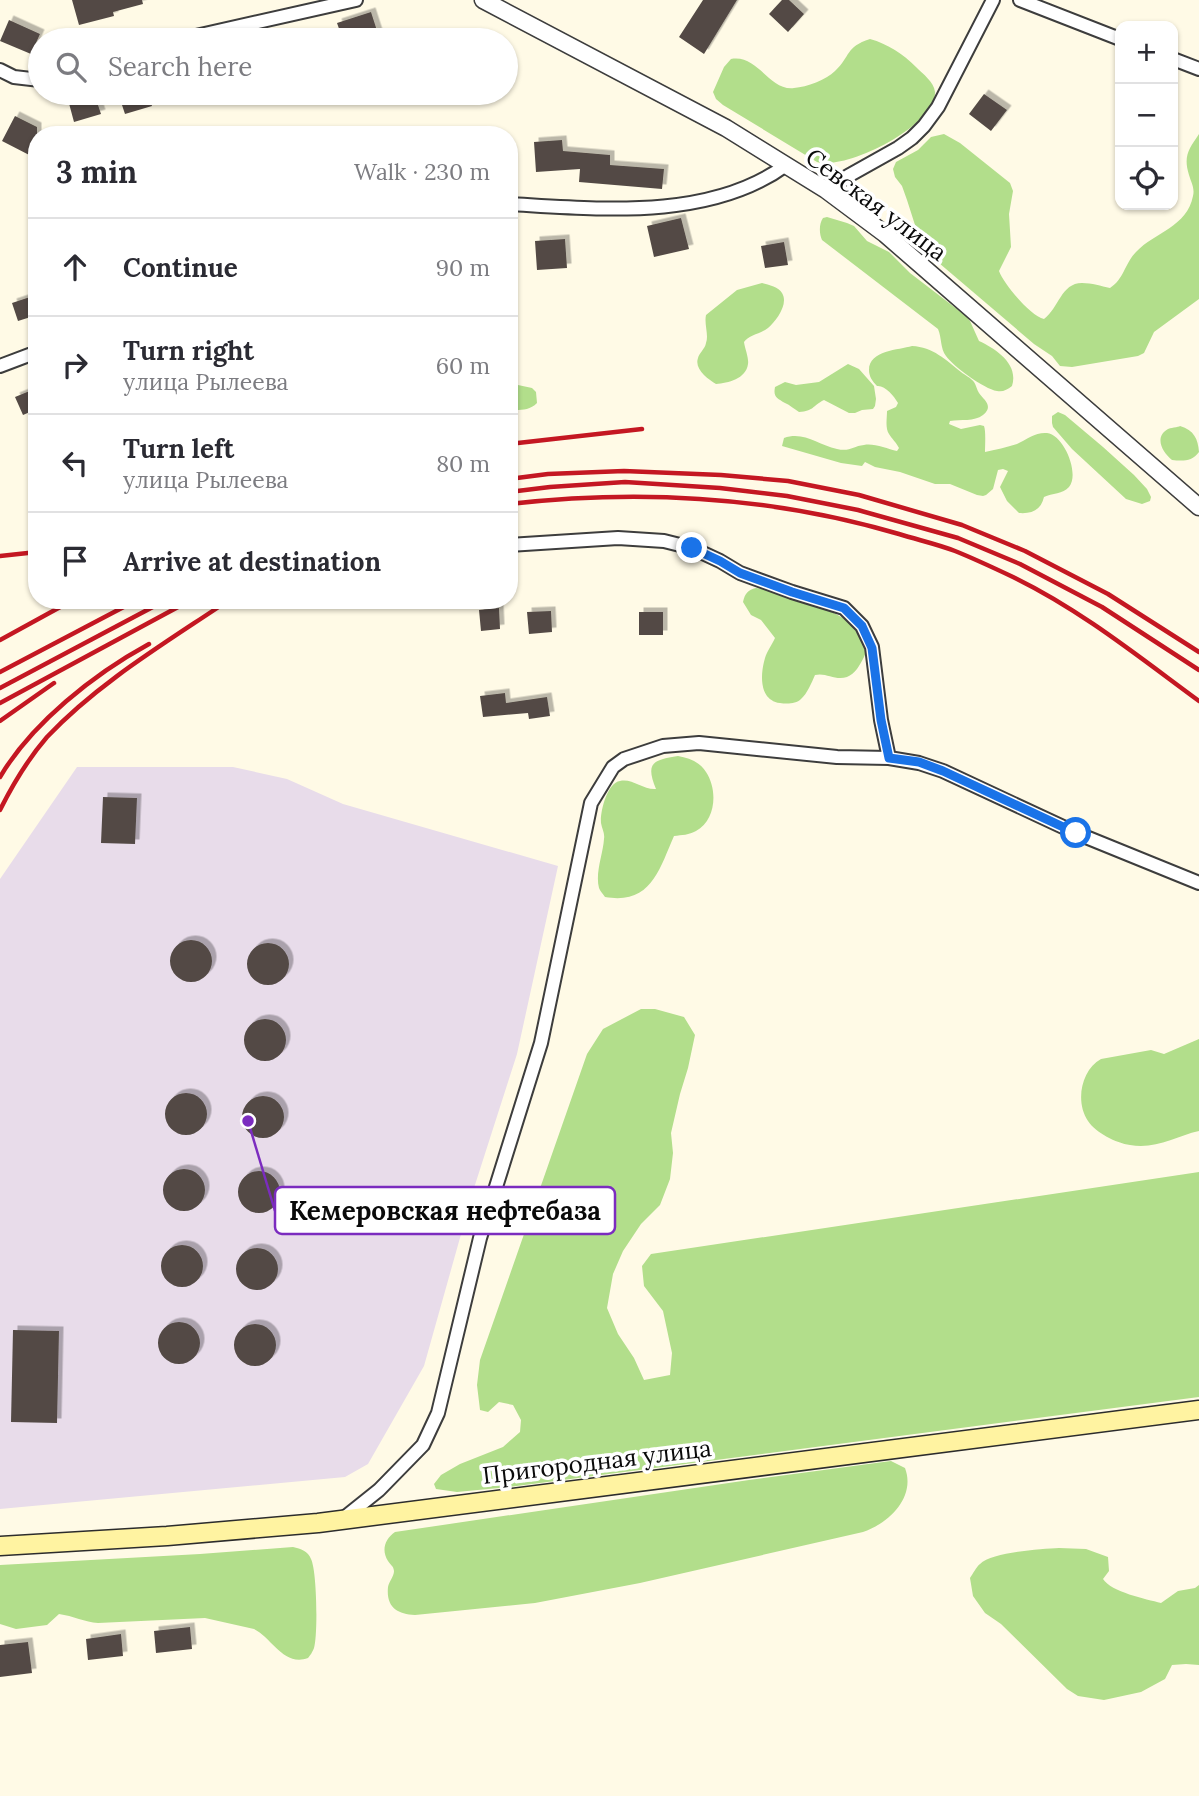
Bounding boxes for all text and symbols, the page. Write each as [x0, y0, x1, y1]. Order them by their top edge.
map controls [1115, 21, 1178, 210]
button: + [1115, 21, 1178, 84]
search box [28, 28, 518, 105]
icon: search [52, 48, 90, 86]
text: Search here [108, 50, 252, 83]
button: − [1115, 84, 1178, 147]
street label: Севская улица [800, 141, 953, 268]
button: locate [1115, 147, 1178, 210]
text: 3 min [56, 153, 137, 191]
text: Walk · 230 m [354, 157, 490, 186]
icon: ahead [56, 248, 94, 286]
text: Continue [123, 251, 238, 284]
text: 90 m [436, 253, 490, 282]
text: Turn right [123, 334, 254, 367]
icon: right [56, 346, 94, 384]
text: 60 m [436, 351, 490, 380]
text: улица Рылеева [123, 367, 289, 396]
text: Turn left [123, 432, 234, 465]
icon: left [56, 444, 94, 482]
text: 80 m [436, 449, 490, 478]
text: улица Рылеева [123, 465, 289, 494]
route end [676, 532, 707, 563]
icon: arrive [56, 542, 94, 580]
text: Arrive at destination [123, 545, 381, 578]
route start [1060, 817, 1091, 848]
callout: Кемеровская нефтебаза [275, 1187, 615, 1234]
text: Кемеровская нефтебаза [289, 1194, 601, 1227]
street label: Пригородная улица [481, 1432, 713, 1491]

